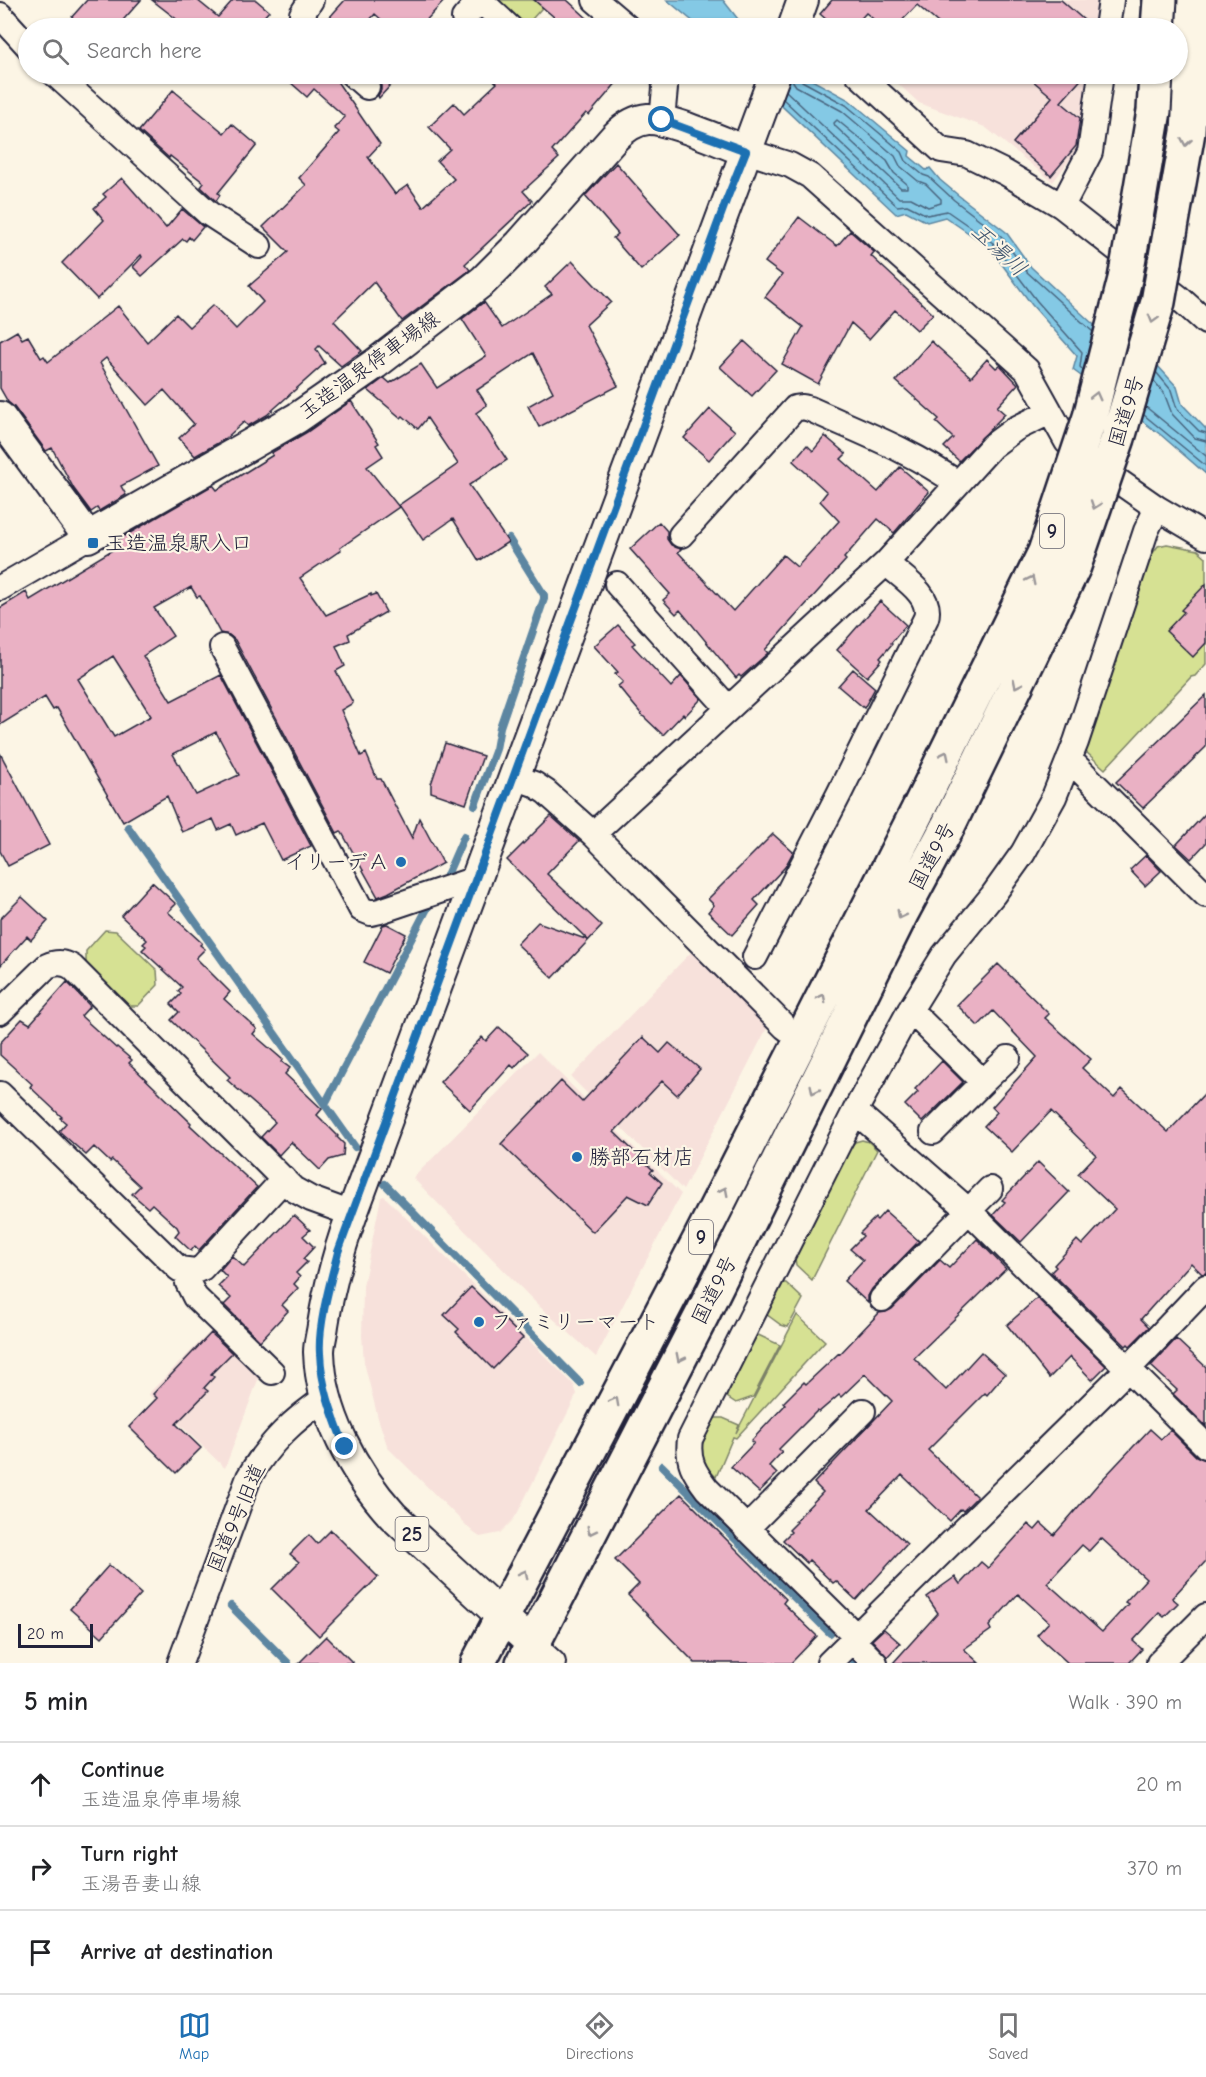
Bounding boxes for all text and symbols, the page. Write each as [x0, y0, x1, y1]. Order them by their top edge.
search box [18, 18, 1188, 84]
icon: search [39, 35, 72, 68]
text: Search here [87, 38, 202, 64]
route start [648, 106, 674, 132]
one-way arrow [1180, 137, 1193, 147]
water label: 玉湯川 [966, 218, 1032, 282]
street label: 玉造温泉停車場線 [294, 306, 444, 424]
one-way arrow [1148, 313, 1160, 324]
street label: 国道9号 [1104, 372, 1148, 450]
one-way arrow [1088, 392, 1101, 402]
one-way arrow [1089, 499, 1102, 510]
road number: 9 [1040, 514, 1064, 548]
place label: 玉造温泉駅入口 [105, 531, 252, 555]
marker: 玉造温泉駅入口 [86, 536, 100, 550]
one-way arrow [1023, 575, 1035, 586]
one-way arrow [1012, 677, 1024, 688]
one-way arrow [937, 750, 949, 761]
street label: 国道9号 [904, 818, 960, 894]
place label: イリーデＡ [284, 850, 389, 874]
marker: イリーデＡ [394, 855, 408, 869]
one-way arrow [897, 909, 908, 919]
one-way arrow [815, 994, 826, 1005]
one-way arrow [810, 1083, 821, 1094]
place label: 勝部石材店 [589, 1145, 694, 1169]
marker: 勝部石材店 [570, 1150, 584, 1164]
one-way arrow [717, 1186, 729, 1197]
road number: 9 [689, 1220, 713, 1254]
street label: 国道9号 [686, 1252, 742, 1328]
place label: ファミリーマート [491, 1310, 659, 1334]
marker: ファミリーマート [472, 1315, 486, 1329]
one-way arrow [675, 1352, 687, 1363]
one-way arrow [608, 1397, 619, 1407]
route end [331, 1433, 357, 1459]
street label: 国道9号旧道 [202, 1460, 270, 1576]
road number: 25 [396, 1517, 428, 1551]
one-way arrow [587, 1525, 598, 1536]
one-way arrow [517, 1569, 528, 1580]
scale bar [18, 1621, 93, 1648]
text: 20 m [27, 1625, 64, 1643]
text: 5 min [24, 1687, 88, 1717]
text: Walk · 390 m [1069, 1691, 1182, 1714]
text: Continue [81, 1757, 164, 1783]
icon: ahead [24, 1768, 57, 1801]
text: 20 m [1136, 1773, 1182, 1796]
text: 玉造温泉停車場線 [81, 1788, 241, 1811]
text: Turn right [81, 1841, 178, 1867]
icon: right [24, 1852, 57, 1885]
text: 370 m [1127, 1857, 1182, 1880]
text: 玉湯吾妻山線 [81, 1872, 201, 1895]
icon: arrive [24, 1936, 57, 1969]
text: Arrive at destination [81, 1939, 273, 1965]
tab: Map [178, 2009, 211, 2063]
tab: Directions [566, 2009, 633, 2063]
tab: Saved [988, 2009, 1028, 2063]

